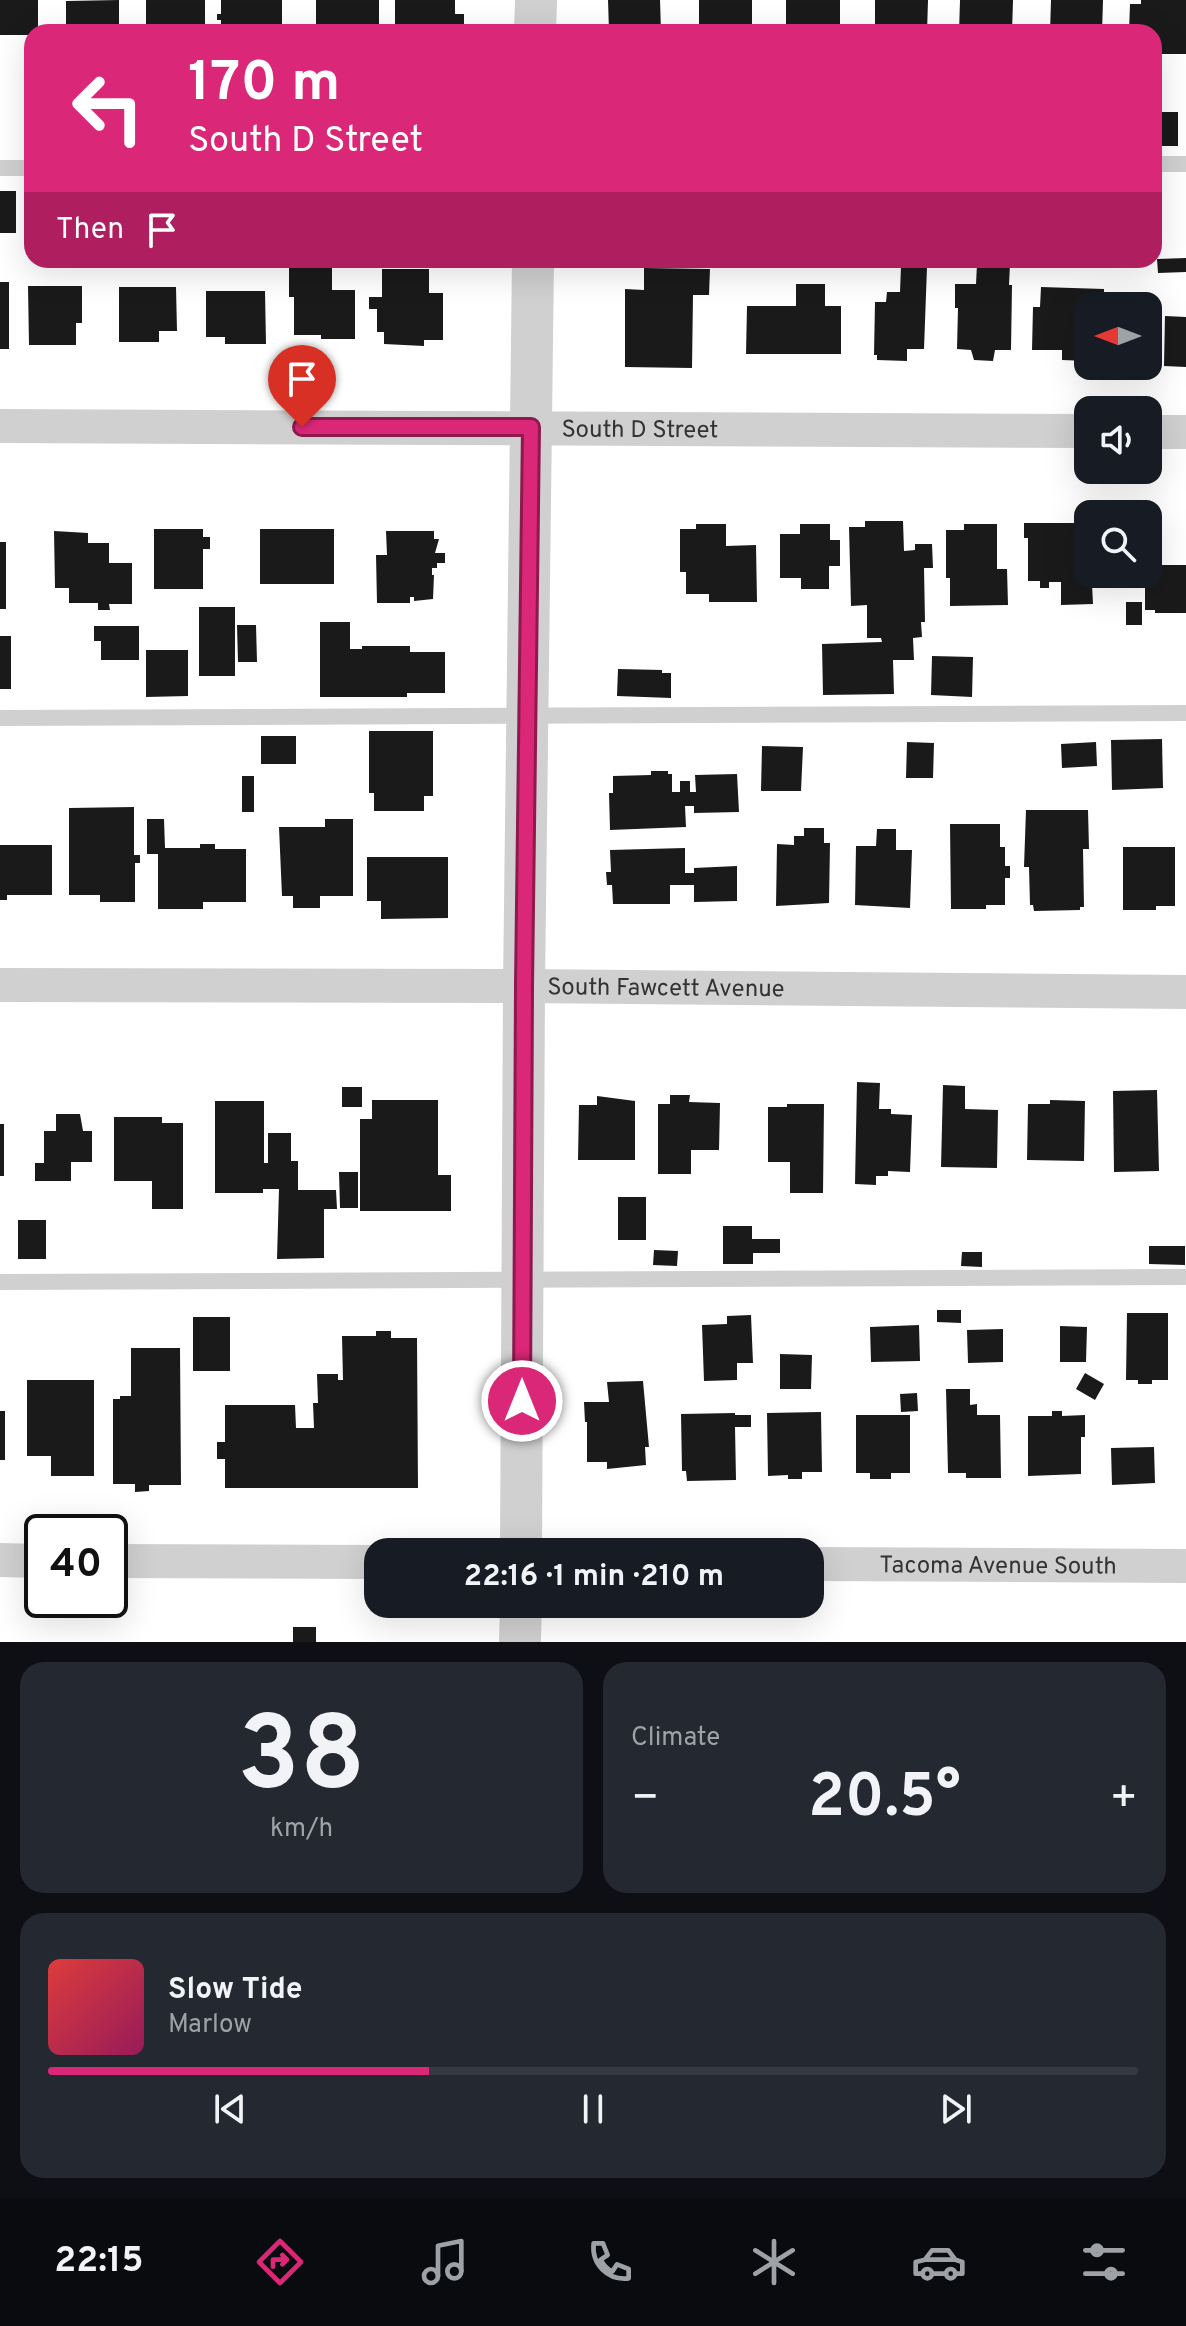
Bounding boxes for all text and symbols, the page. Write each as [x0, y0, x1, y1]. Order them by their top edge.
text: 170 m [188, 50, 340, 120]
icon: left [56, 56, 160, 160]
text: South D Street [188, 119, 423, 165]
icon: arrive [140, 208, 184, 252]
text: Then [56, 212, 124, 249]
north arrow [1074, 292, 1162, 380]
map controls [1074, 292, 1162, 588]
pin [268, 345, 336, 427]
icon: arrive [280, 357, 324, 401]
button: sound [1074, 396, 1162, 484]
street label: South D Street [562, 416, 718, 446]
button: search [1074, 500, 1162, 588]
street label: South Fawcett Avenue [547, 973, 785, 1005]
position arrow [480, 1359, 564, 1443]
speed limit sign: 40 [24, 1514, 128, 1618]
street label: Tacoma Avenue South [879, 1551, 1117, 1583]
text: 22:16 · 1 min · 210 m [464, 1559, 724, 1596]
text: 38 [238, 1695, 365, 1827]
text: Climate [631, 1722, 720, 1755]
text: 20.5° [808, 1762, 961, 1838]
text: − [631, 1772, 659, 1828]
text: + [1110, 1772, 1138, 1828]
text: km/h [270, 1813, 333, 1846]
text: Slow Tide [168, 1972, 302, 2009]
text: Marlow [168, 2009, 252, 2042]
icon: previous [208, 2087, 252, 2131]
icon: pause [571, 2087, 615, 2131]
icon: next [934, 2087, 978, 2131]
icon: directions [252, 2234, 308, 2290]
icon: music [417, 2234, 473, 2290]
icon: phone [582, 2234, 638, 2290]
icon: climate [746, 2234, 802, 2290]
icon: car [911, 2234, 967, 2290]
icon: filters [1076, 2234, 1132, 2290]
text: 22:15 [54, 2239, 144, 2285]

